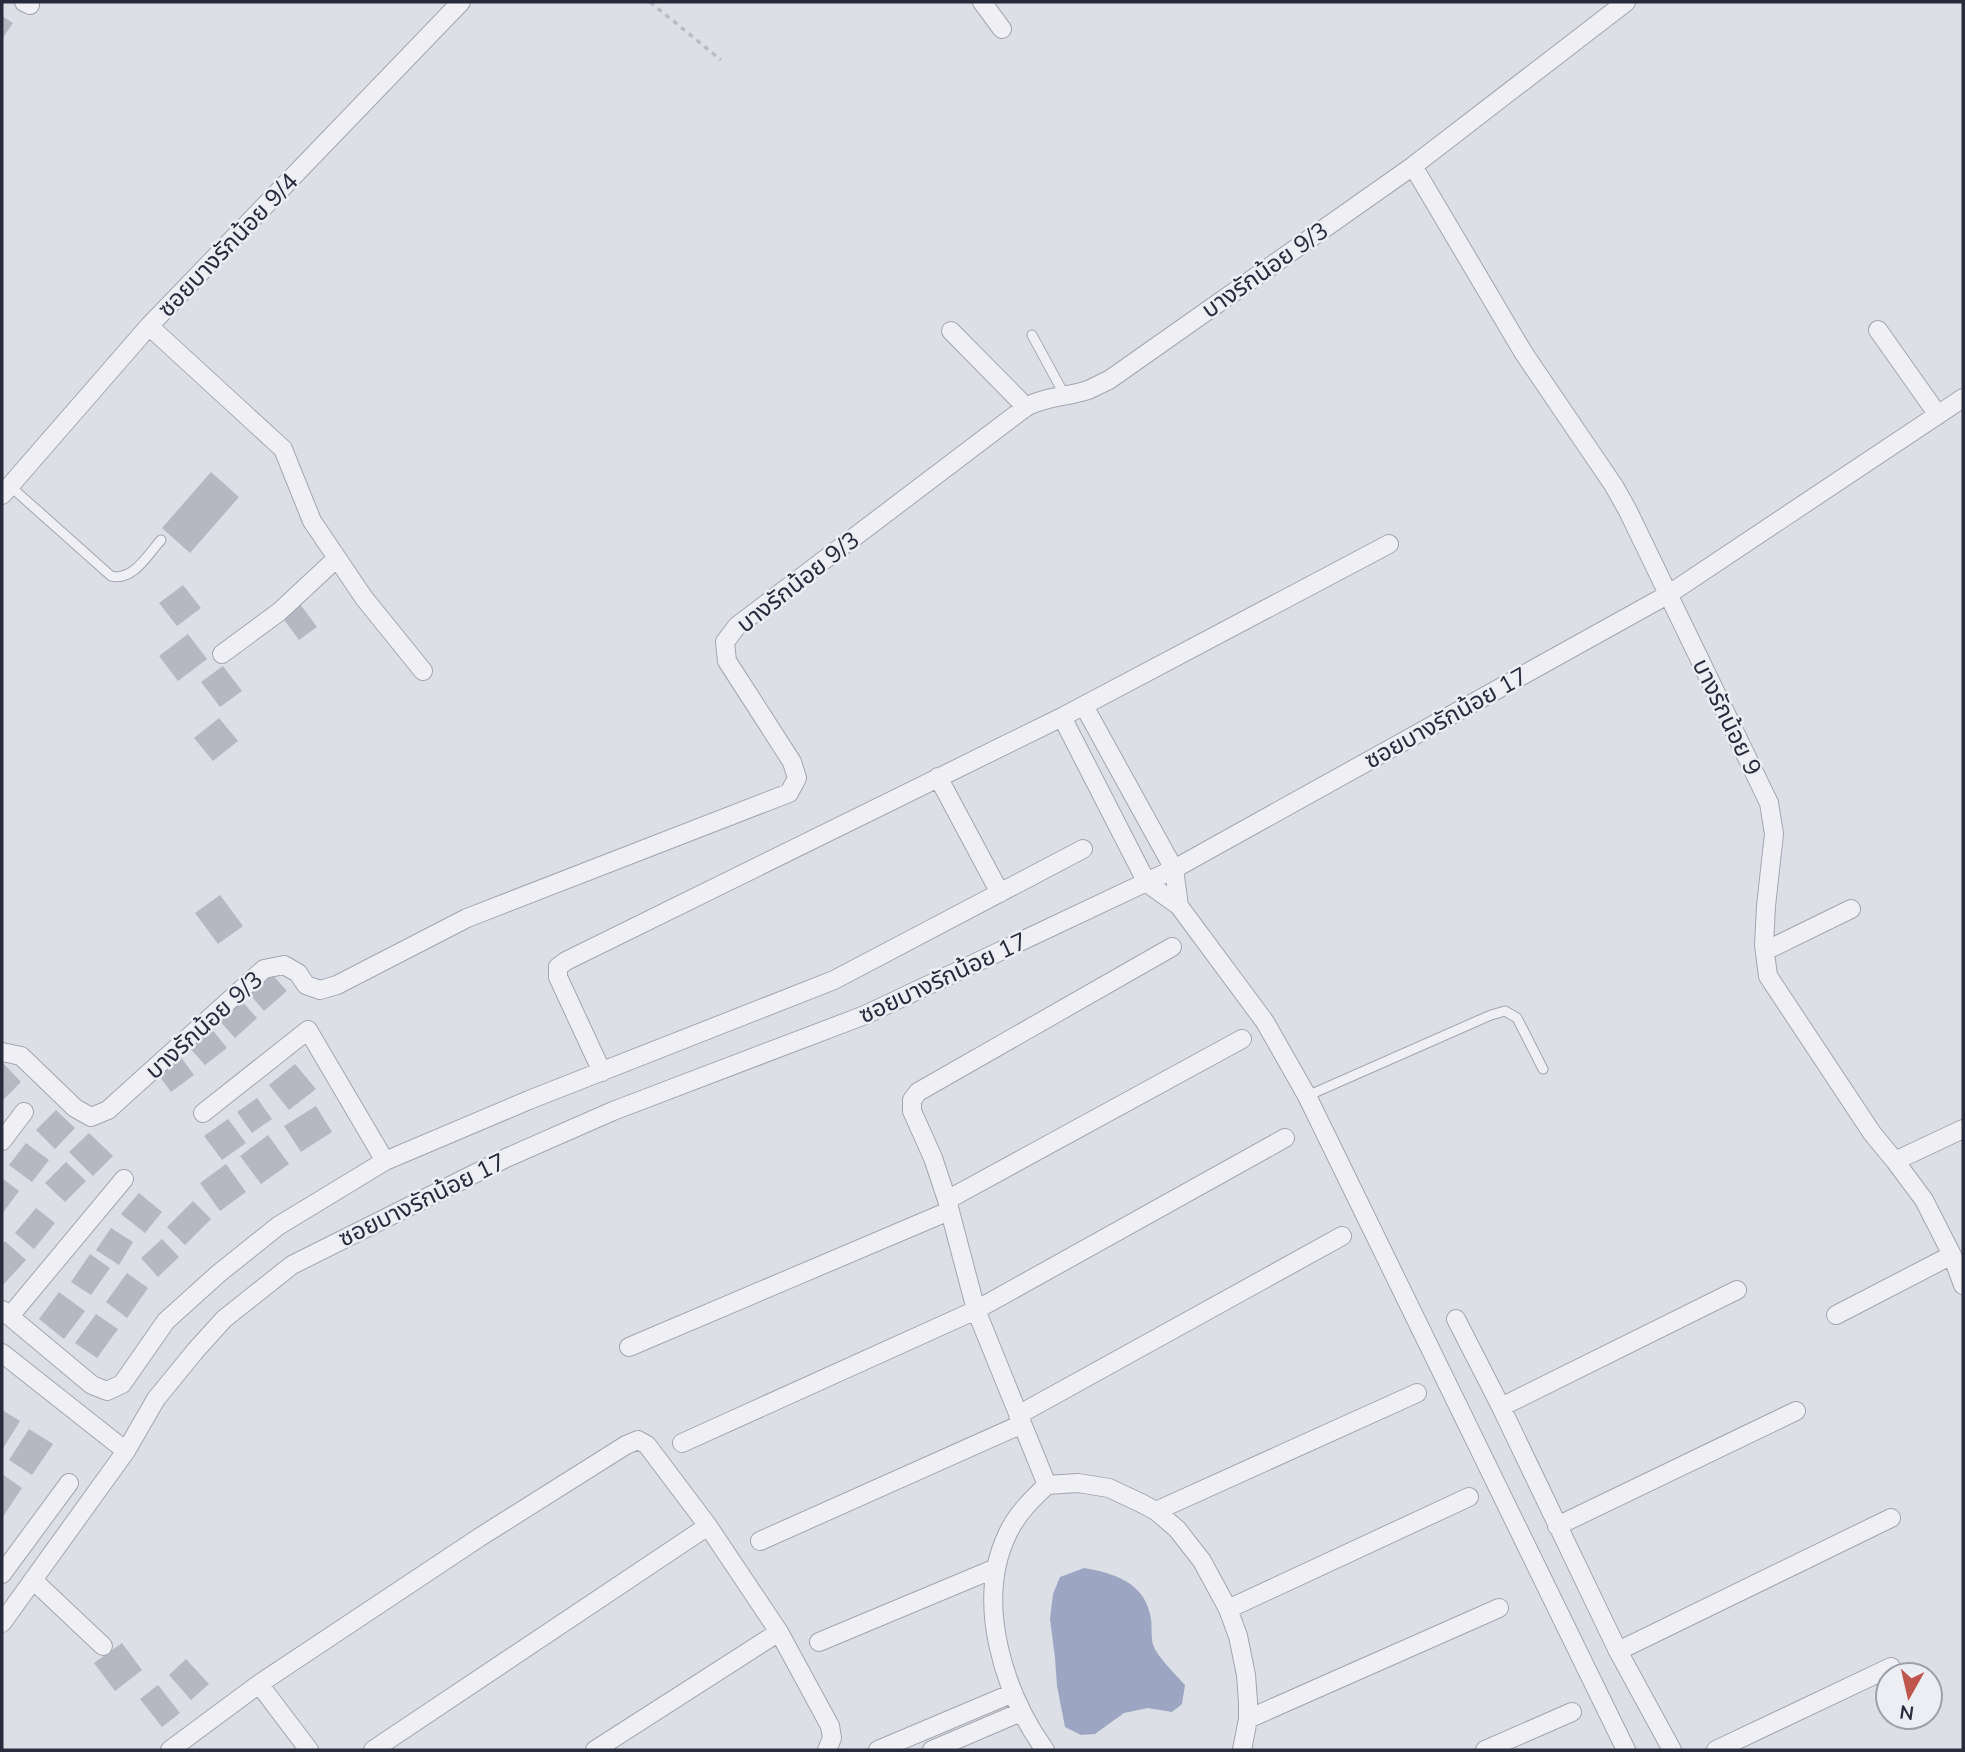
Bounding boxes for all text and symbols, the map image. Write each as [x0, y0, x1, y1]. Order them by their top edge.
street label: ซอยบางรักน้อย 9/4 [151, 166, 305, 324]
street label: บางรักน้อย 9/3 [1195, 215, 1335, 325]
street label: บางรักน้อย 9/3 [730, 524, 866, 640]
street label: บางรักน้อย 9 [1685, 653, 1769, 781]
street label: ซอยบางรักน้อย 17 [1359, 660, 1533, 776]
street label: ซอยบางรักน้อย 17 [854, 925, 1032, 1031]
street label: บางรักน้อย 9/3 [138, 964, 270, 1086]
street label: ซอยบางรักน้อย 17 [333, 1146, 511, 1254]
north arrow [1874, 1661, 1944, 1731]
text: N [1898, 1698, 1916, 1726]

